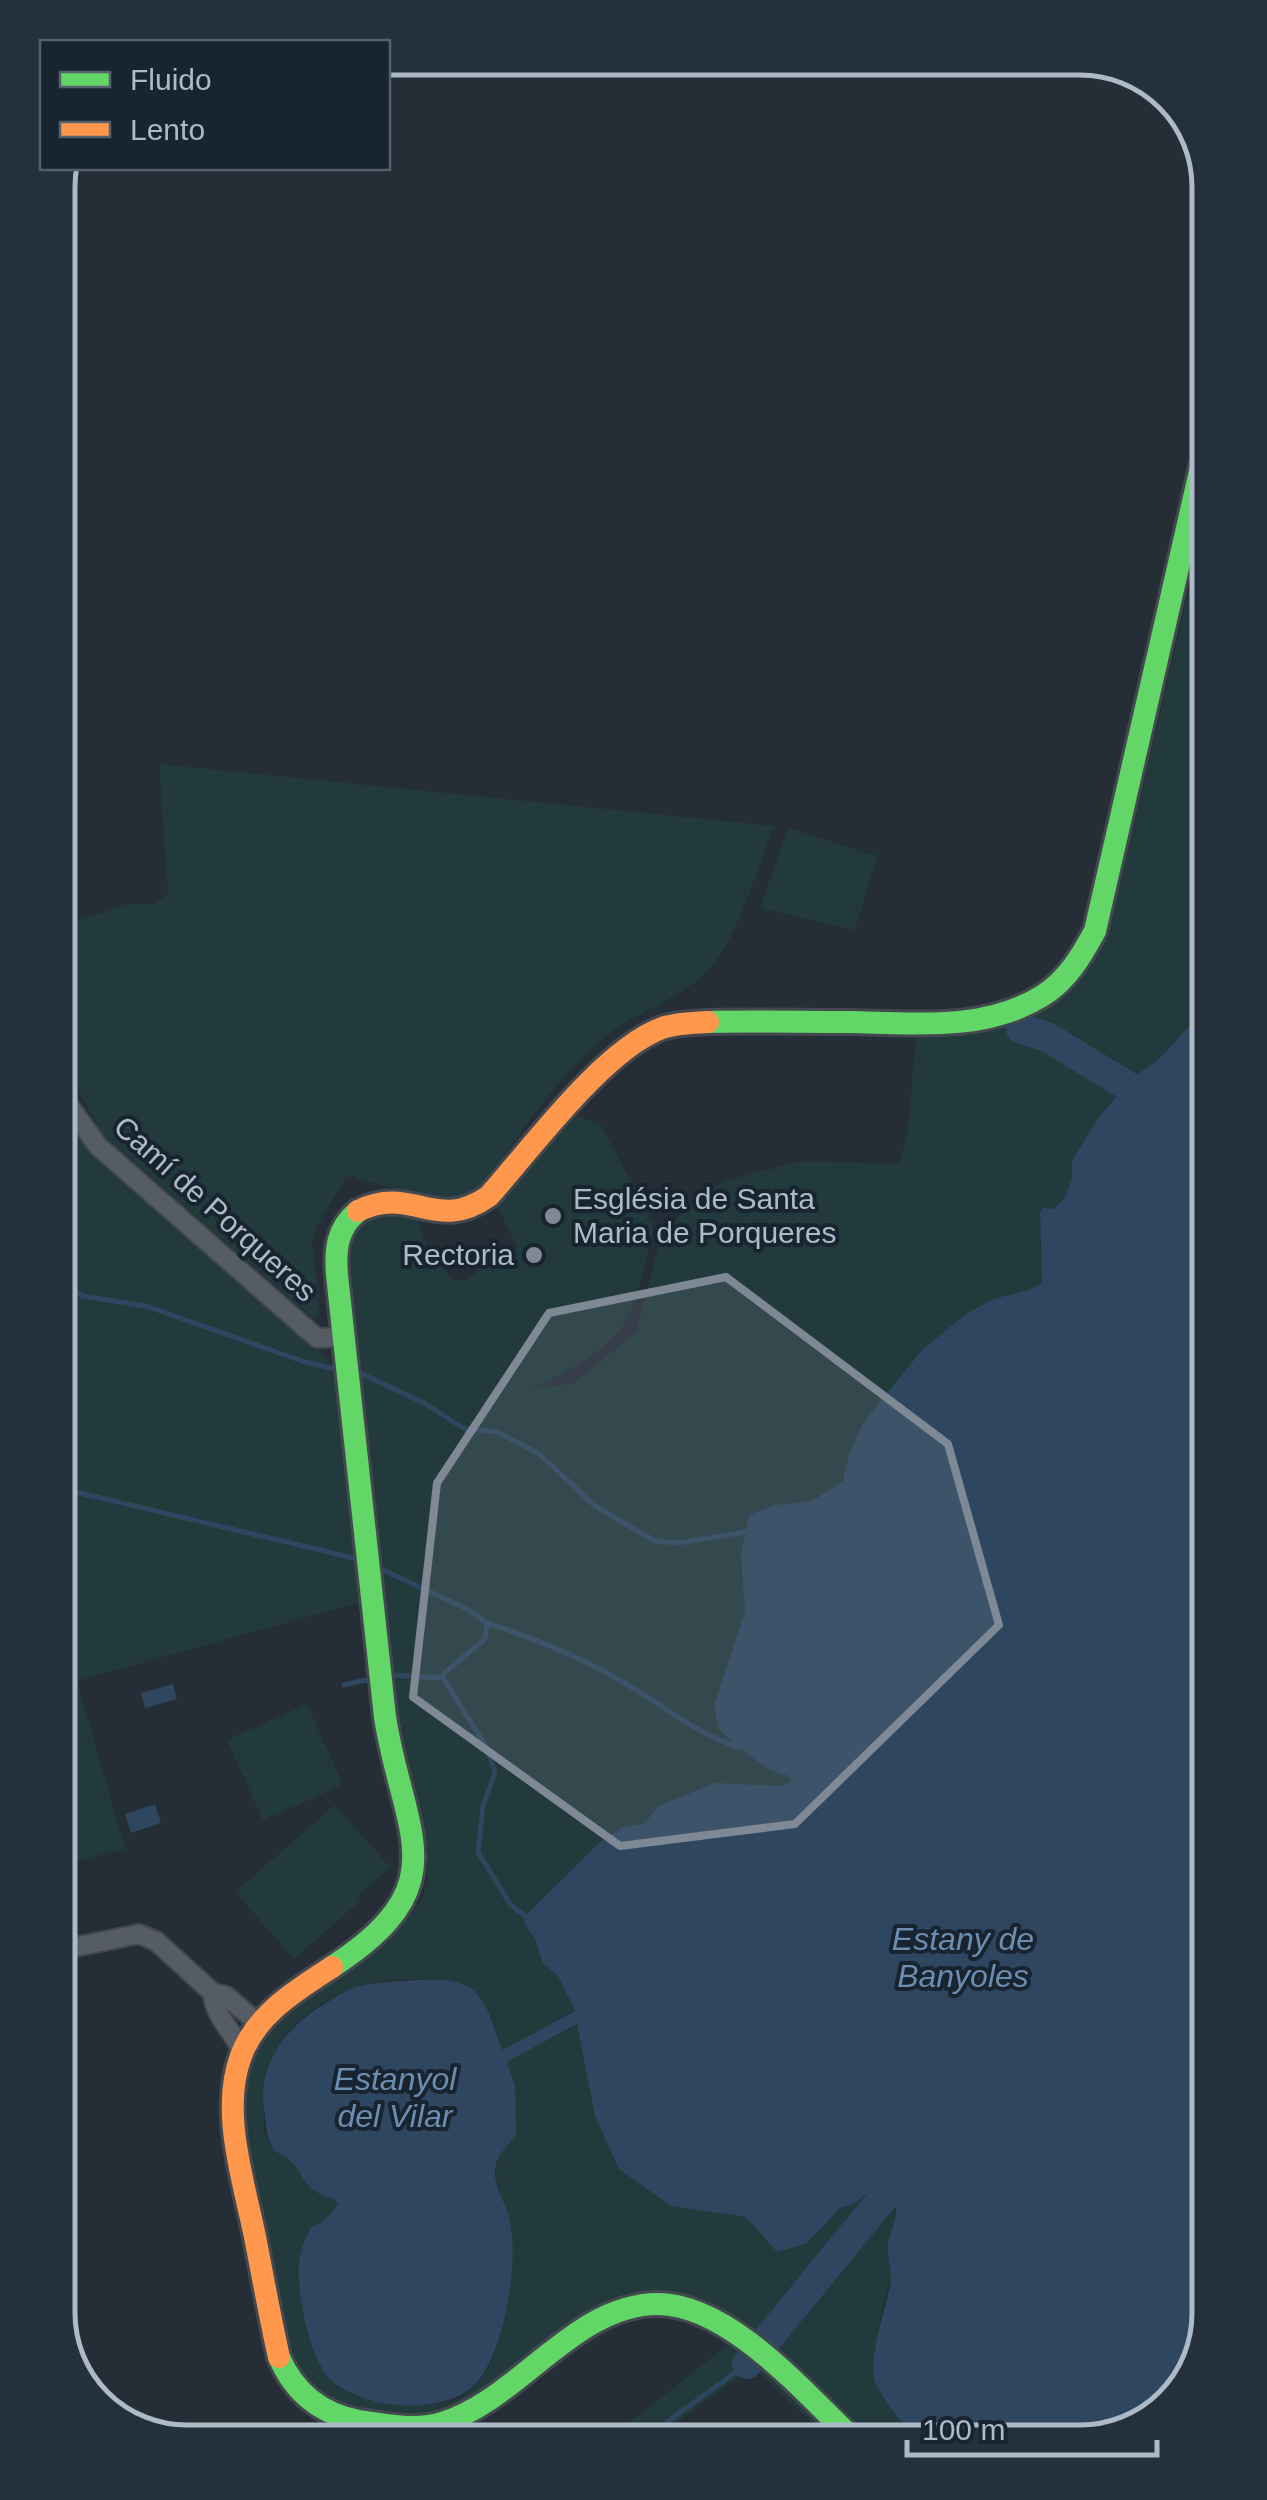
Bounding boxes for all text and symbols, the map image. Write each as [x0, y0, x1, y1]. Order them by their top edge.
legend [40, 40, 390, 170]
text: Fluido [130, 63, 212, 96]
text: Lento [130, 113, 205, 146]
street label: Camí de Porqueres [108, 1109, 323, 1308]
place label: Església de Santa Maria de Porqueres [573, 1182, 836, 1249]
marker: Església de Santa Maria de Porqueres [542, 1205, 564, 1227]
place label: Rectoria [402, 1238, 514, 1271]
marker: Rectoria [523, 1244, 545, 1266]
water label: Estany de Banyoles [892, 1921, 1034, 1994]
water label: Estanyol del Vilar [334, 2061, 457, 2134]
scale bar [907, 2395, 1157, 2457]
text: 100 m [922, 2413, 1005, 2446]

